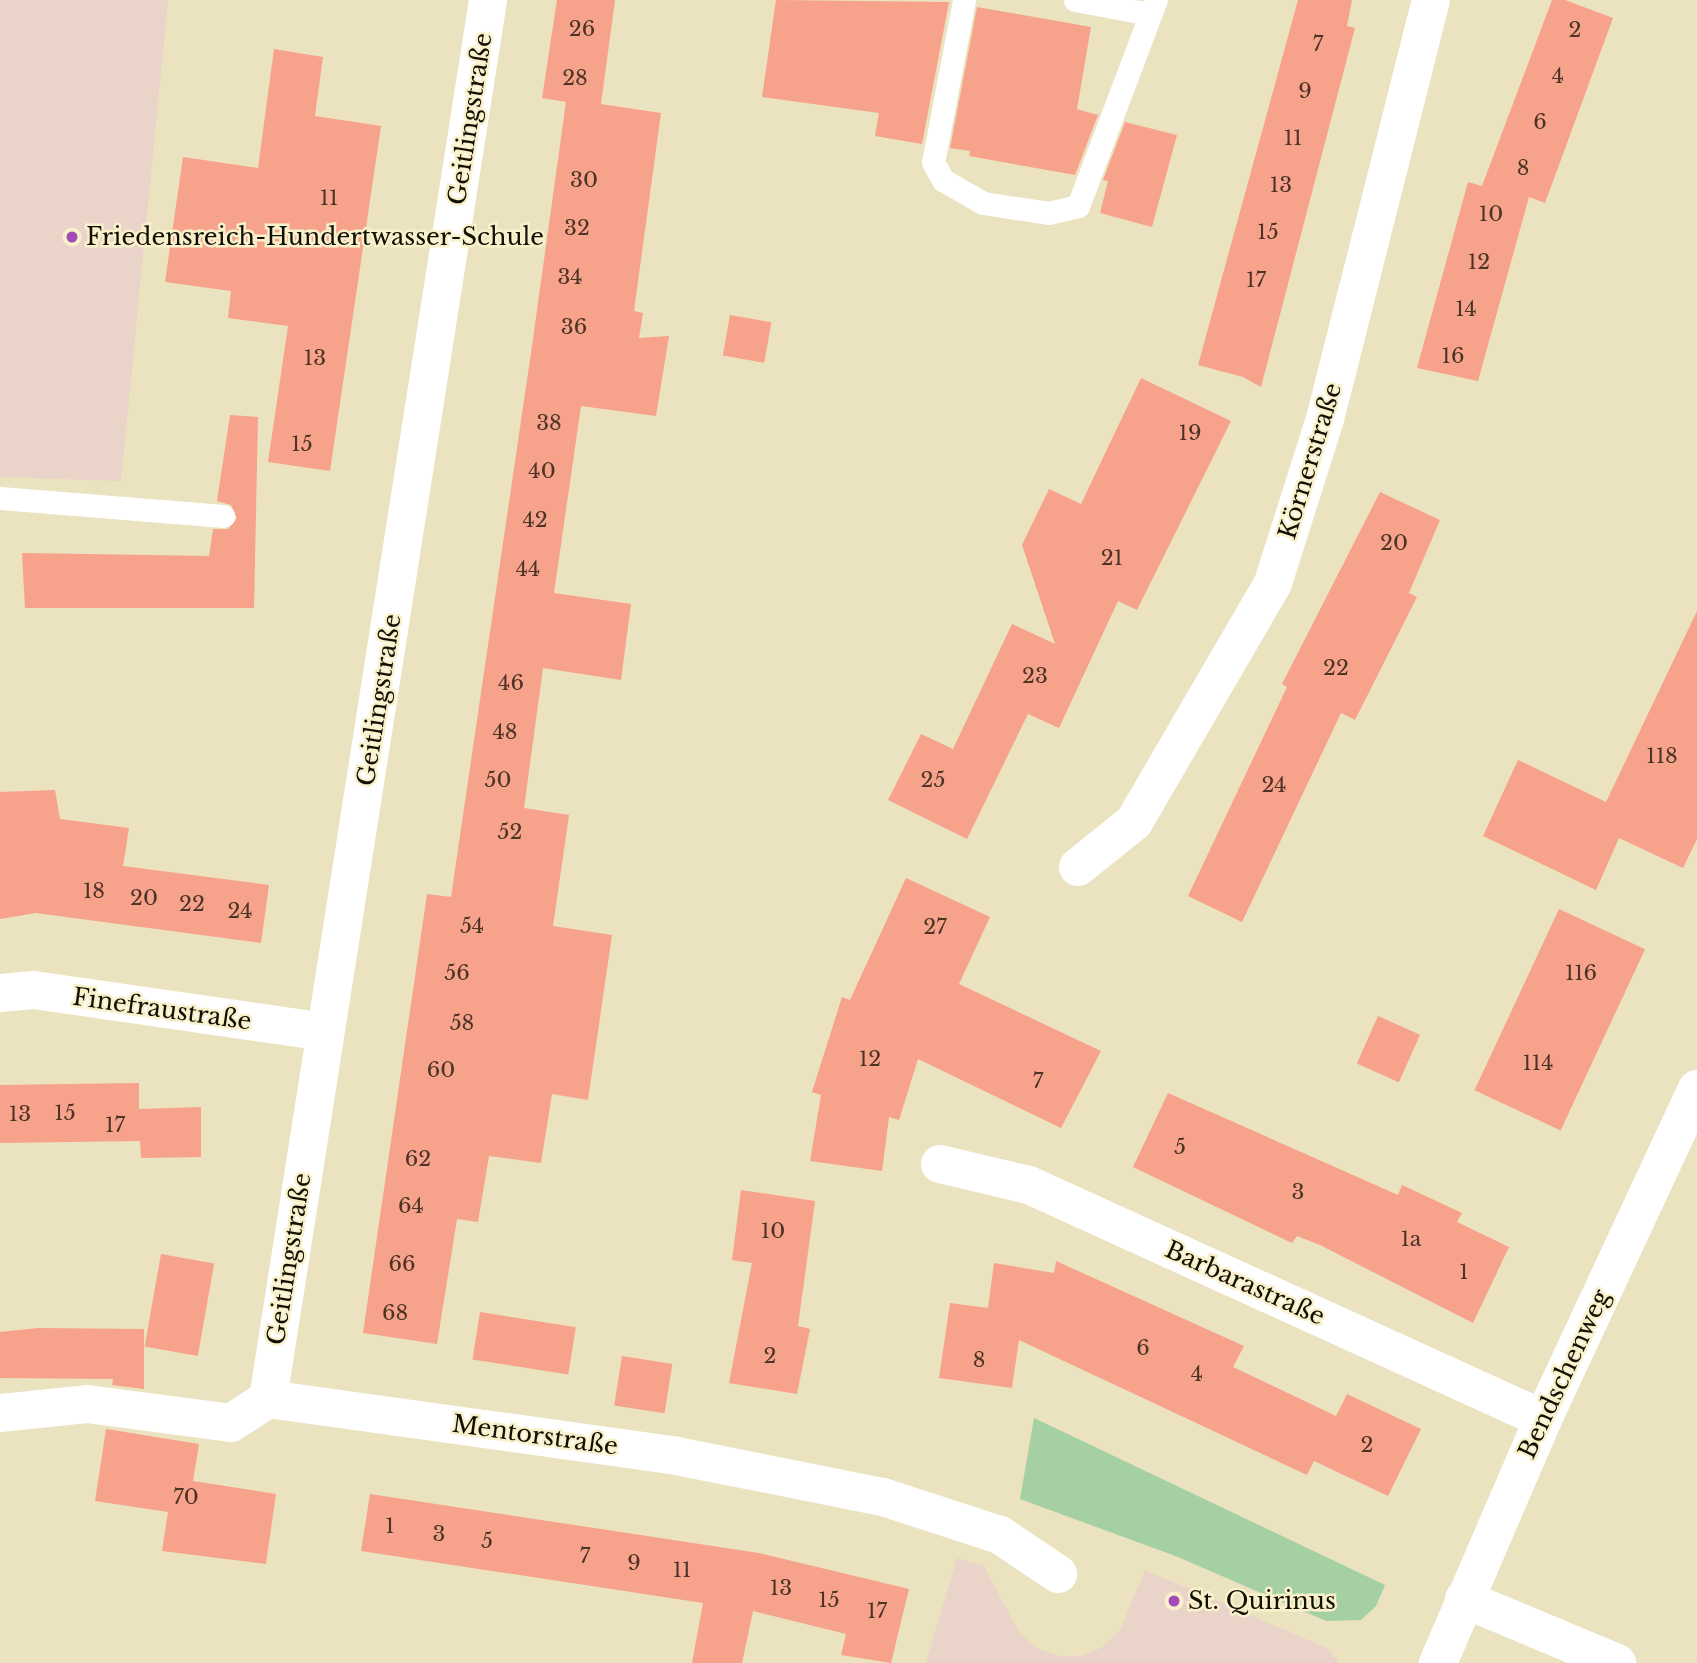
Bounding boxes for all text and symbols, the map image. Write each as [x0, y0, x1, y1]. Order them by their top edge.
house number: 26 [569, 16, 595, 42]
house number: 2 [1569, 17, 1581, 43]
street label: Geitlingstraße [442, 31, 498, 207]
house number: 7 [1313, 31, 1323, 57]
house number: 4 [1552, 63, 1564, 89]
house number: 28 [562, 65, 588, 91]
house number: 9 [1298, 78, 1312, 104]
house number: 6 [1533, 109, 1547, 135]
house number: 11 [1284, 125, 1302, 151]
house number: 8 [1517, 155, 1529, 181]
house number: 30 [570, 167, 598, 193]
house number: 13 [1270, 172, 1292, 198]
house number: 11 [320, 185, 338, 211]
house number: 10 [1479, 201, 1503, 227]
house number: 32 [564, 215, 590, 241]
house number: 15 [1257, 219, 1279, 245]
place label: Friedensreich-Hundertwasser-Schule [86, 223, 544, 251]
marker: Friedensreich-Hundertwasser-Schule [64, 229, 80, 245]
house number: 12 [1468, 249, 1490, 275]
house number: 34 [557, 264, 583, 290]
house number: 17 [1246, 267, 1266, 293]
house number: 14 [1455, 296, 1477, 322]
house number: 36 [561, 314, 587, 340]
house number: 16 [1442, 343, 1464, 369]
house number: 13 [304, 345, 326, 371]
street label: Körnerstraße [1273, 379, 1347, 543]
house number: 38 [536, 410, 562, 436]
house number: 19 [1179, 420, 1201, 446]
house number: 15 [291, 431, 313, 457]
house number: 40 [528, 458, 556, 484]
house number: 42 [522, 507, 548, 533]
house number: 20 [1380, 530, 1408, 556]
house number: 21 [1101, 545, 1123, 571]
house number: 44 [516, 556, 540, 582]
street label: Geitlingstraße [351, 612, 407, 788]
house number: 22 [1323, 655, 1349, 681]
house number: 23 [1022, 663, 1048, 689]
house number: 46 [498, 670, 524, 696]
house number: 48 [492, 719, 518, 745]
house number: 118 [1646, 743, 1678, 769]
house number: 50 [485, 767, 511, 793]
house number: 25 [921, 767, 945, 793]
house number: 24 [1261, 772, 1287, 798]
house number: 52 [498, 819, 522, 845]
house number: 18 [83, 878, 105, 904]
house number: 20 [130, 885, 158, 911]
house number: 22 [179, 891, 205, 917]
house number: 24 [227, 898, 253, 924]
house number: 54 [460, 913, 484, 939]
house number: 27 [923, 914, 947, 940]
house number: 56 [444, 960, 470, 986]
house number: 116 [1565, 960, 1597, 986]
street label: Finefraustraße [71, 982, 253, 1036]
house number: 58 [450, 1010, 474, 1036]
house number: 12 [859, 1046, 881, 1072]
house number: 114 [1522, 1050, 1554, 1076]
house number: 60 [427, 1057, 455, 1083]
house number: 7 [1033, 1068, 1043, 1094]
house number: 15 [54, 1100, 76, 1126]
house number: 13 [9, 1101, 31, 1127]
house number: 17 [105, 1112, 125, 1138]
house number: 5 [1174, 1134, 1186, 1160]
house number: 62 [405, 1146, 431, 1172]
street label: Geitlingstraße [261, 1171, 317, 1347]
house number: 3 [1292, 1179, 1304, 1205]
house number: 64 [398, 1193, 424, 1219]
house number: 10 [761, 1218, 785, 1244]
house number: 1a [1401, 1226, 1421, 1252]
street label: Barbarastraße [1161, 1235, 1329, 1331]
house number: 66 [388, 1251, 416, 1277]
house number: 1 [1459, 1259, 1469, 1285]
street label: Bendschenweg [1512, 1285, 1616, 1463]
house number: 68 [382, 1300, 408, 1326]
house number: 6 [1136, 1335, 1150, 1361]
house number: 2 [764, 1343, 776, 1369]
house number: 8 [973, 1347, 985, 1373]
house number: 4 [1191, 1361, 1203, 1387]
street label: Mentorstraße [450, 1409, 620, 1461]
house number: 2 [1361, 1432, 1373, 1458]
house number: 70 [173, 1484, 199, 1510]
house number: 1 [385, 1513, 395, 1539]
house number: 3 [433, 1521, 445, 1547]
house number: 5 [481, 1528, 493, 1554]
house number: 7 [580, 1543, 590, 1569]
house number: 9 [627, 1550, 641, 1576]
house number: 11 [673, 1557, 691, 1583]
house number: 13 [770, 1575, 792, 1601]
house number: 15 [818, 1587, 840, 1613]
place label: St. Quirinus [1188, 1587, 1336, 1615]
marker: St. Quirinus [1166, 1593, 1182, 1609]
house number: 17 [867, 1598, 887, 1624]

